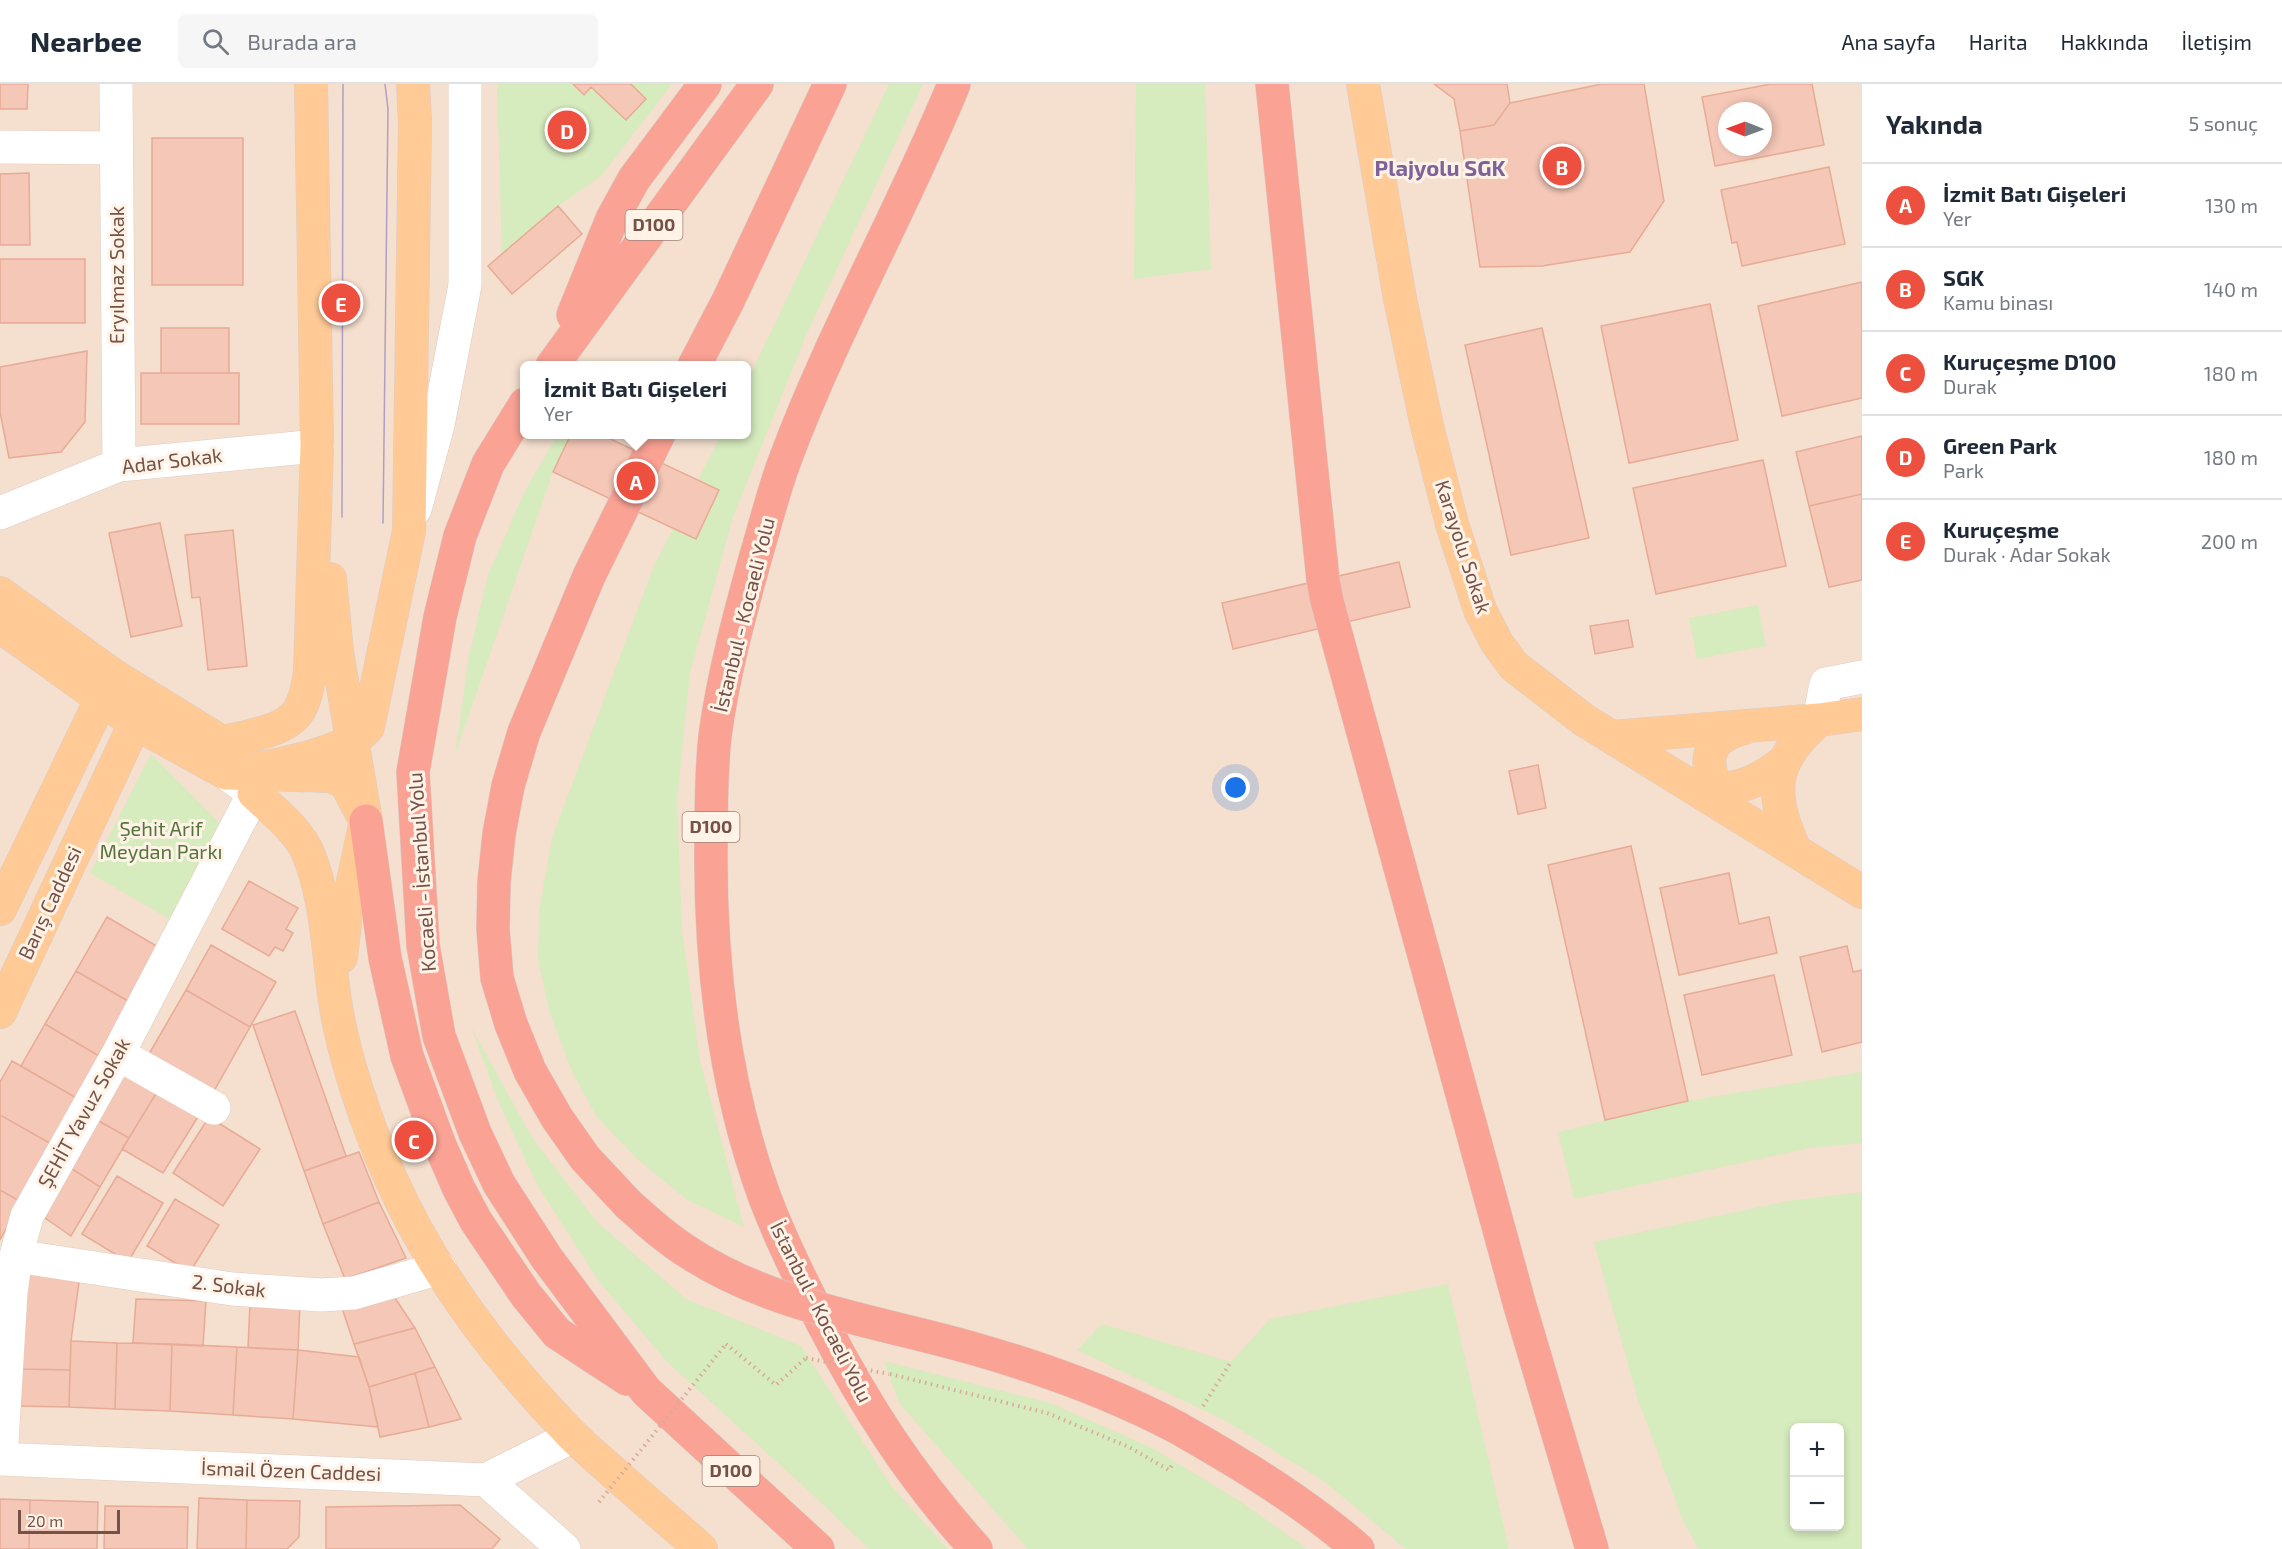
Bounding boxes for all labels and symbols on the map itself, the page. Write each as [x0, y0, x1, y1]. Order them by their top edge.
north arrow [1718, 102, 1772, 156]
pin: D [548, 108, 586, 152]
pin: B [1542, 144, 1582, 188]
district label: Plajyolu SGK [1375, 154, 1505, 181]
street label: Eryılmaz Sokak [104, 206, 128, 344]
road number: D100 [626, 210, 682, 240]
pin: E [322, 280, 360, 326]
street label: Adar Sokak [120, 442, 223, 478]
pin: A [616, 458, 656, 504]
street label: Karayolu Sokak [1431, 477, 1497, 617]
street label: İstanbul - Kocaeli Yolu [707, 515, 779, 715]
street label: Kocaeli - İstanbul Yolu [402, 772, 440, 973]
your location [1221, 773, 1250, 802]
road number: D100 [682, 812, 740, 842]
park label: Şehit Arif Meydan Parkı [99, 816, 223, 863]
street label: Barış Caddesi [12, 842, 87, 963]
street label: ŞEHİT Yavuz Sokak [32, 1033, 135, 1192]
pin: C [394, 1118, 434, 1162]
street label: İstanbul - Kocaeli Yolu [766, 1217, 878, 1406]
street label: 2. Sokak [191, 1269, 267, 1301]
street label: İsmail Özen Caddesi [201, 1455, 382, 1485]
road number: D100 [702, 1456, 760, 1486]
scale bar [18, 1507, 120, 1534]

